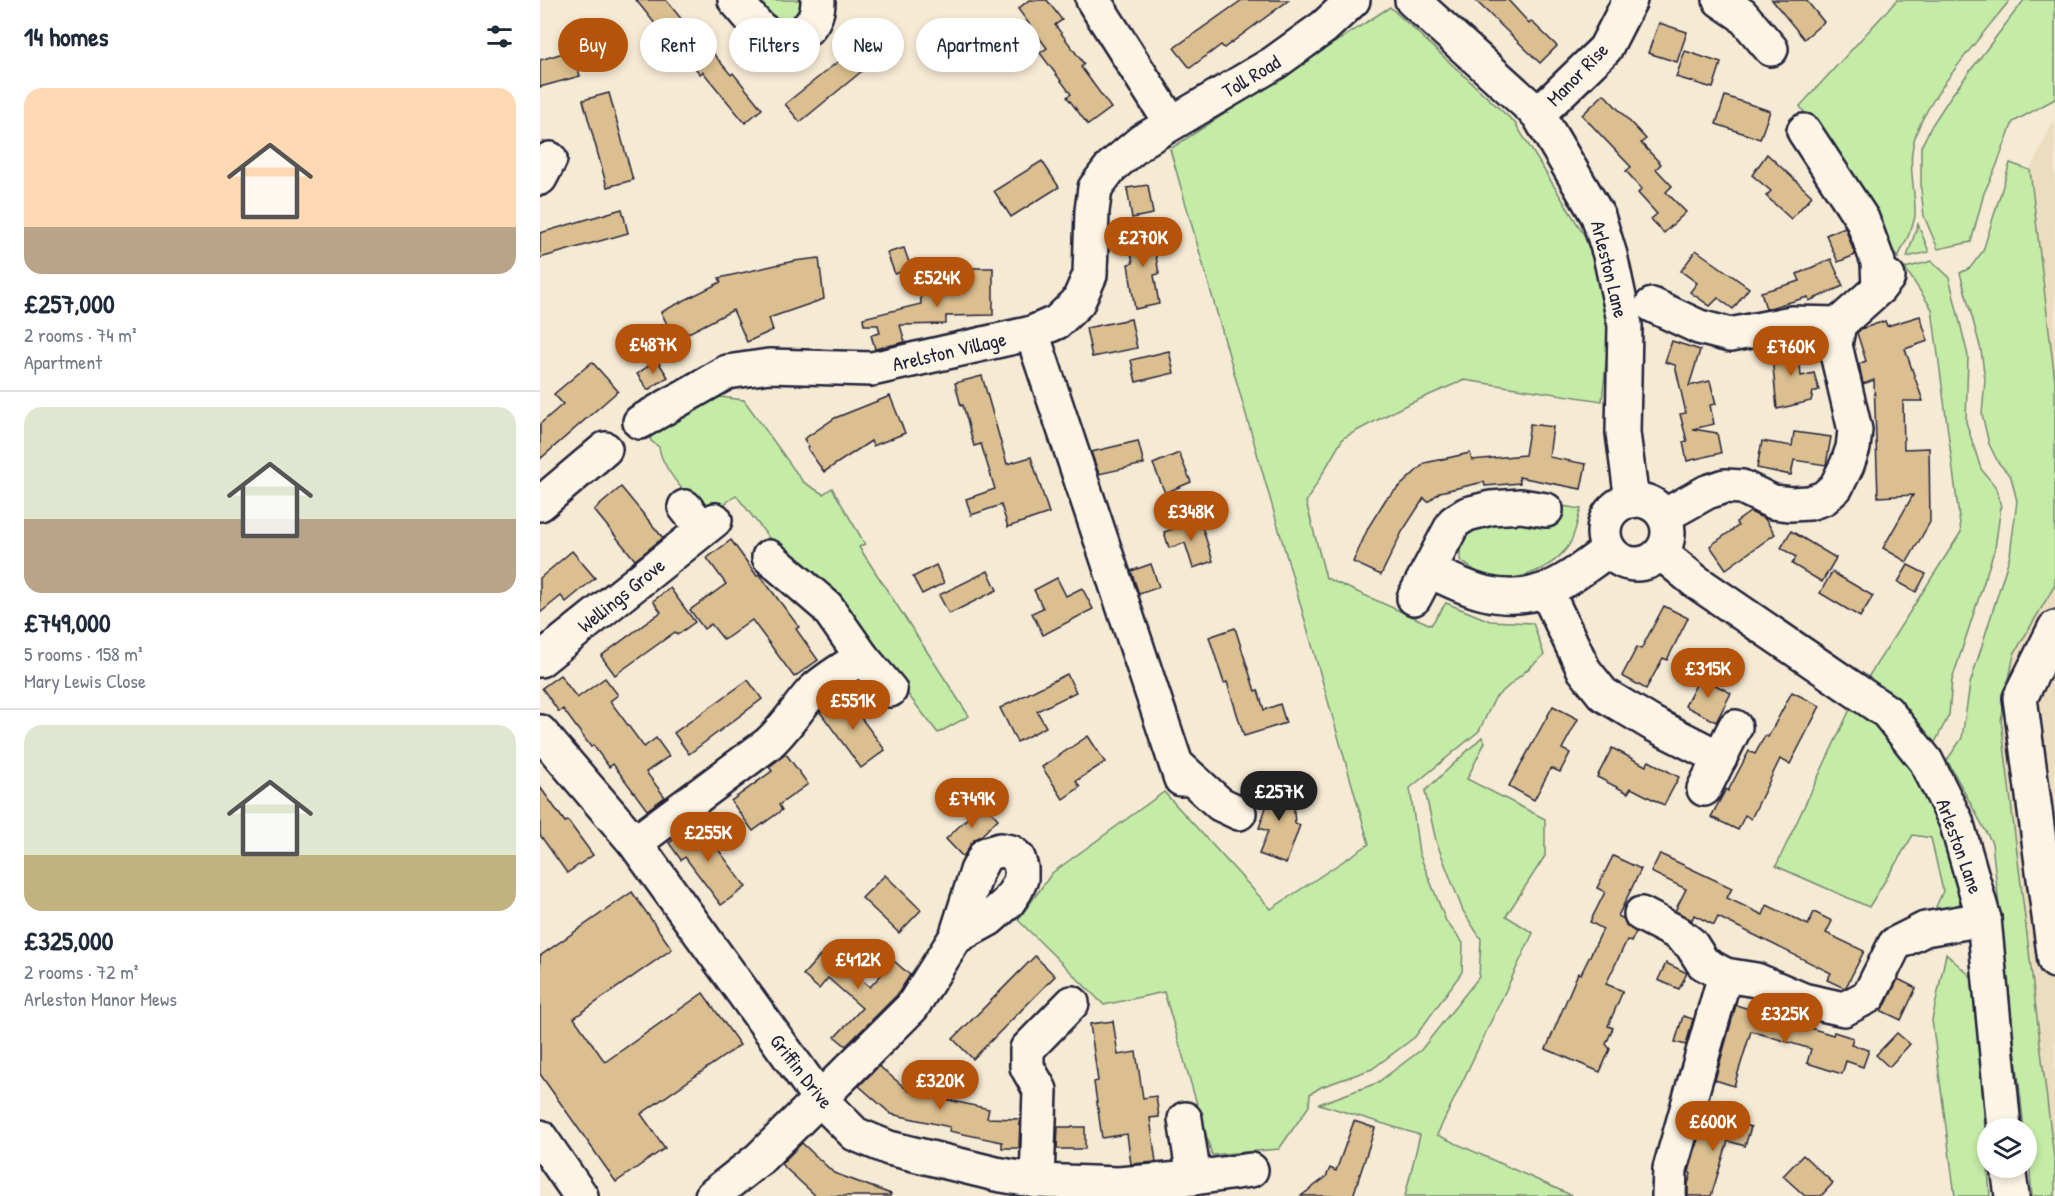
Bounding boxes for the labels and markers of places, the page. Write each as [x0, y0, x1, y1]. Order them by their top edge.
pin: £270K [1101, 217, 1185, 268]
pin: £524K [895, 257, 979, 308]
pin: £487K [611, 324, 695, 375]
pin: £760K [1749, 326, 1833, 377]
pin: £348K [1149, 491, 1233, 542]
pin: £315K [1666, 648, 1750, 699]
pin: £551K [811, 680, 895, 731]
pin: £257K [1237, 771, 1321, 822]
pin: £749K [930, 778, 1014, 829]
pin: £255K [666, 812, 750, 863]
pin: £412K [816, 939, 900, 990]
pin: £325K [1743, 993, 1827, 1044]
pin: £320K [898, 1060, 982, 1111]
pin: £600K [1671, 1101, 1755, 1152]

